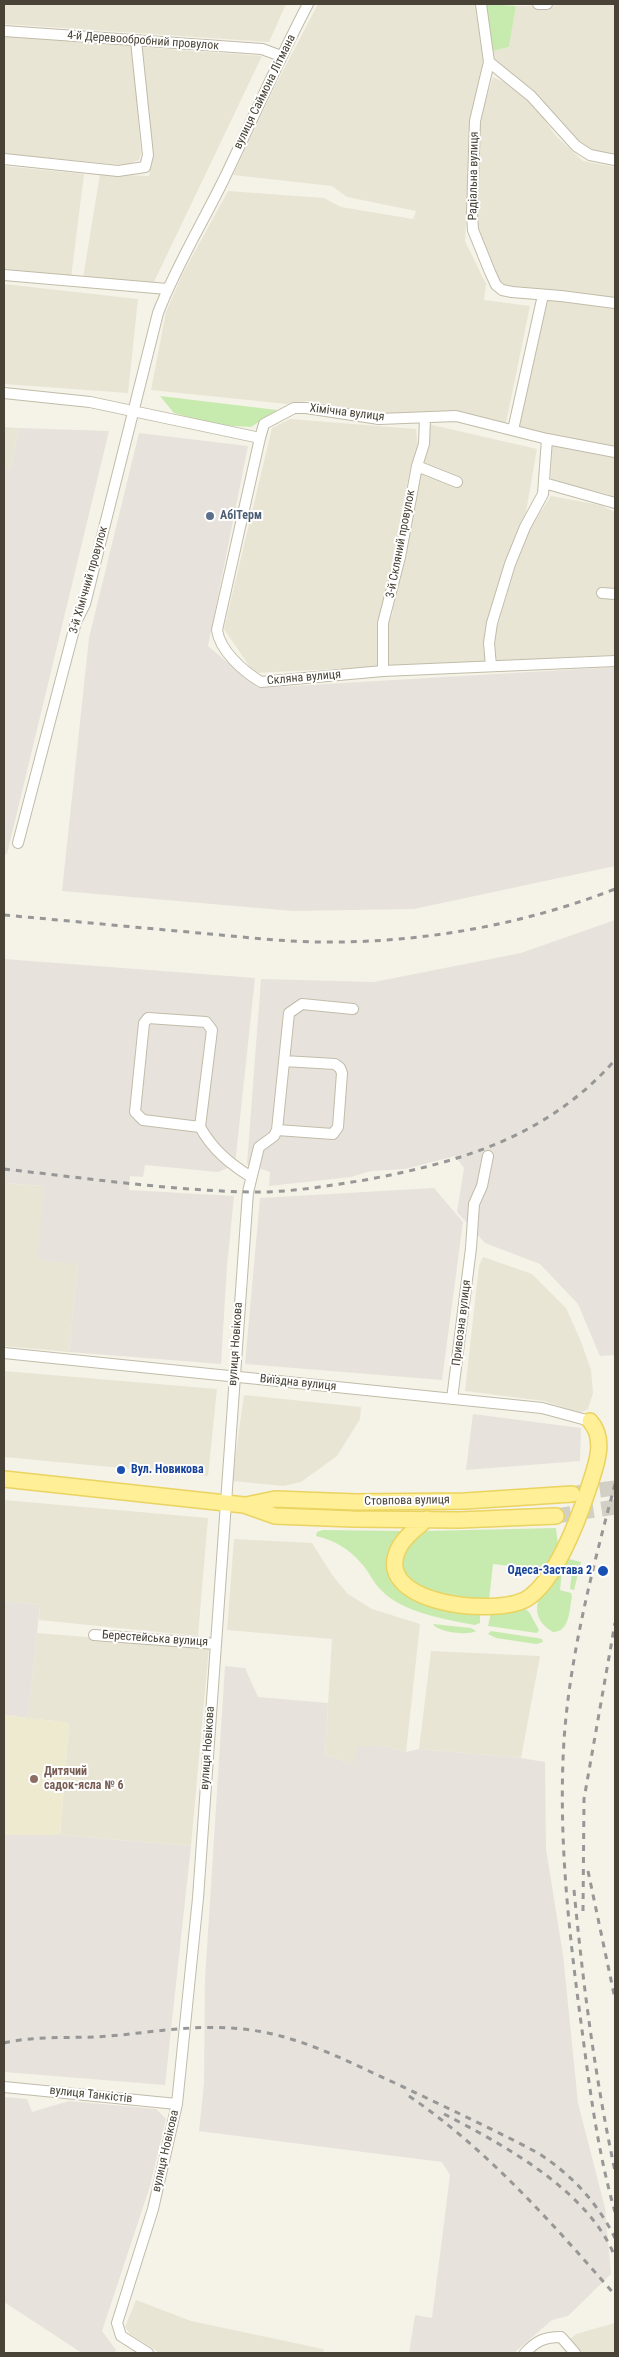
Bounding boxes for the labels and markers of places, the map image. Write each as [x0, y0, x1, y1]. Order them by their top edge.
place label: АбіТерм [220, 509, 262, 523]
marker: АбіТерм [204, 510, 216, 522]
place label: Вул. Новикова [131, 1463, 204, 1477]
marker: Вул. Новикова [115, 1464, 127, 1476]
place label: Одеса-Застава 2 [508, 1564, 592, 1578]
marker: Одеса-Застава 2 [596, 1564, 610, 1578]
place label: Дитячий садок-ясла № 6 [44, 1765, 123, 1793]
marker: Дитячий садок-ясла № 6 [28, 1773, 40, 1785]

